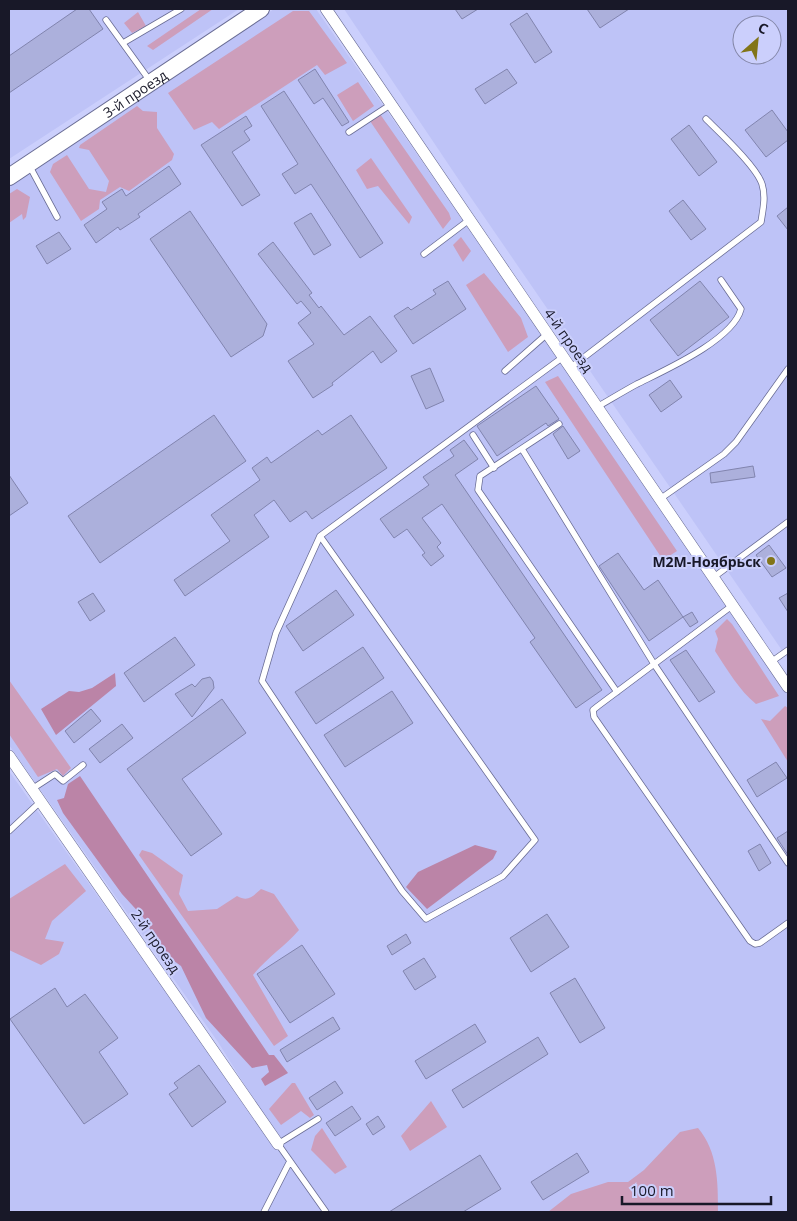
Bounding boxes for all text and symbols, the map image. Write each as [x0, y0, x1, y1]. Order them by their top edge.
north arrow [732, 15, 782, 65]
text: С [755, 17, 771, 38]
street label: 3-й проезд [99, 65, 170, 122]
street label: 4-й проезд [540, 304, 598, 376]
place label: М2М-Ноябрьск [652, 552, 761, 571]
marker: М2М-Ноябрьск [765, 555, 777, 567]
street label: 2-й проезд [127, 905, 185, 977]
scale bar [622, 1174, 771, 1206]
text: 100 m [630, 1180, 674, 1200]

